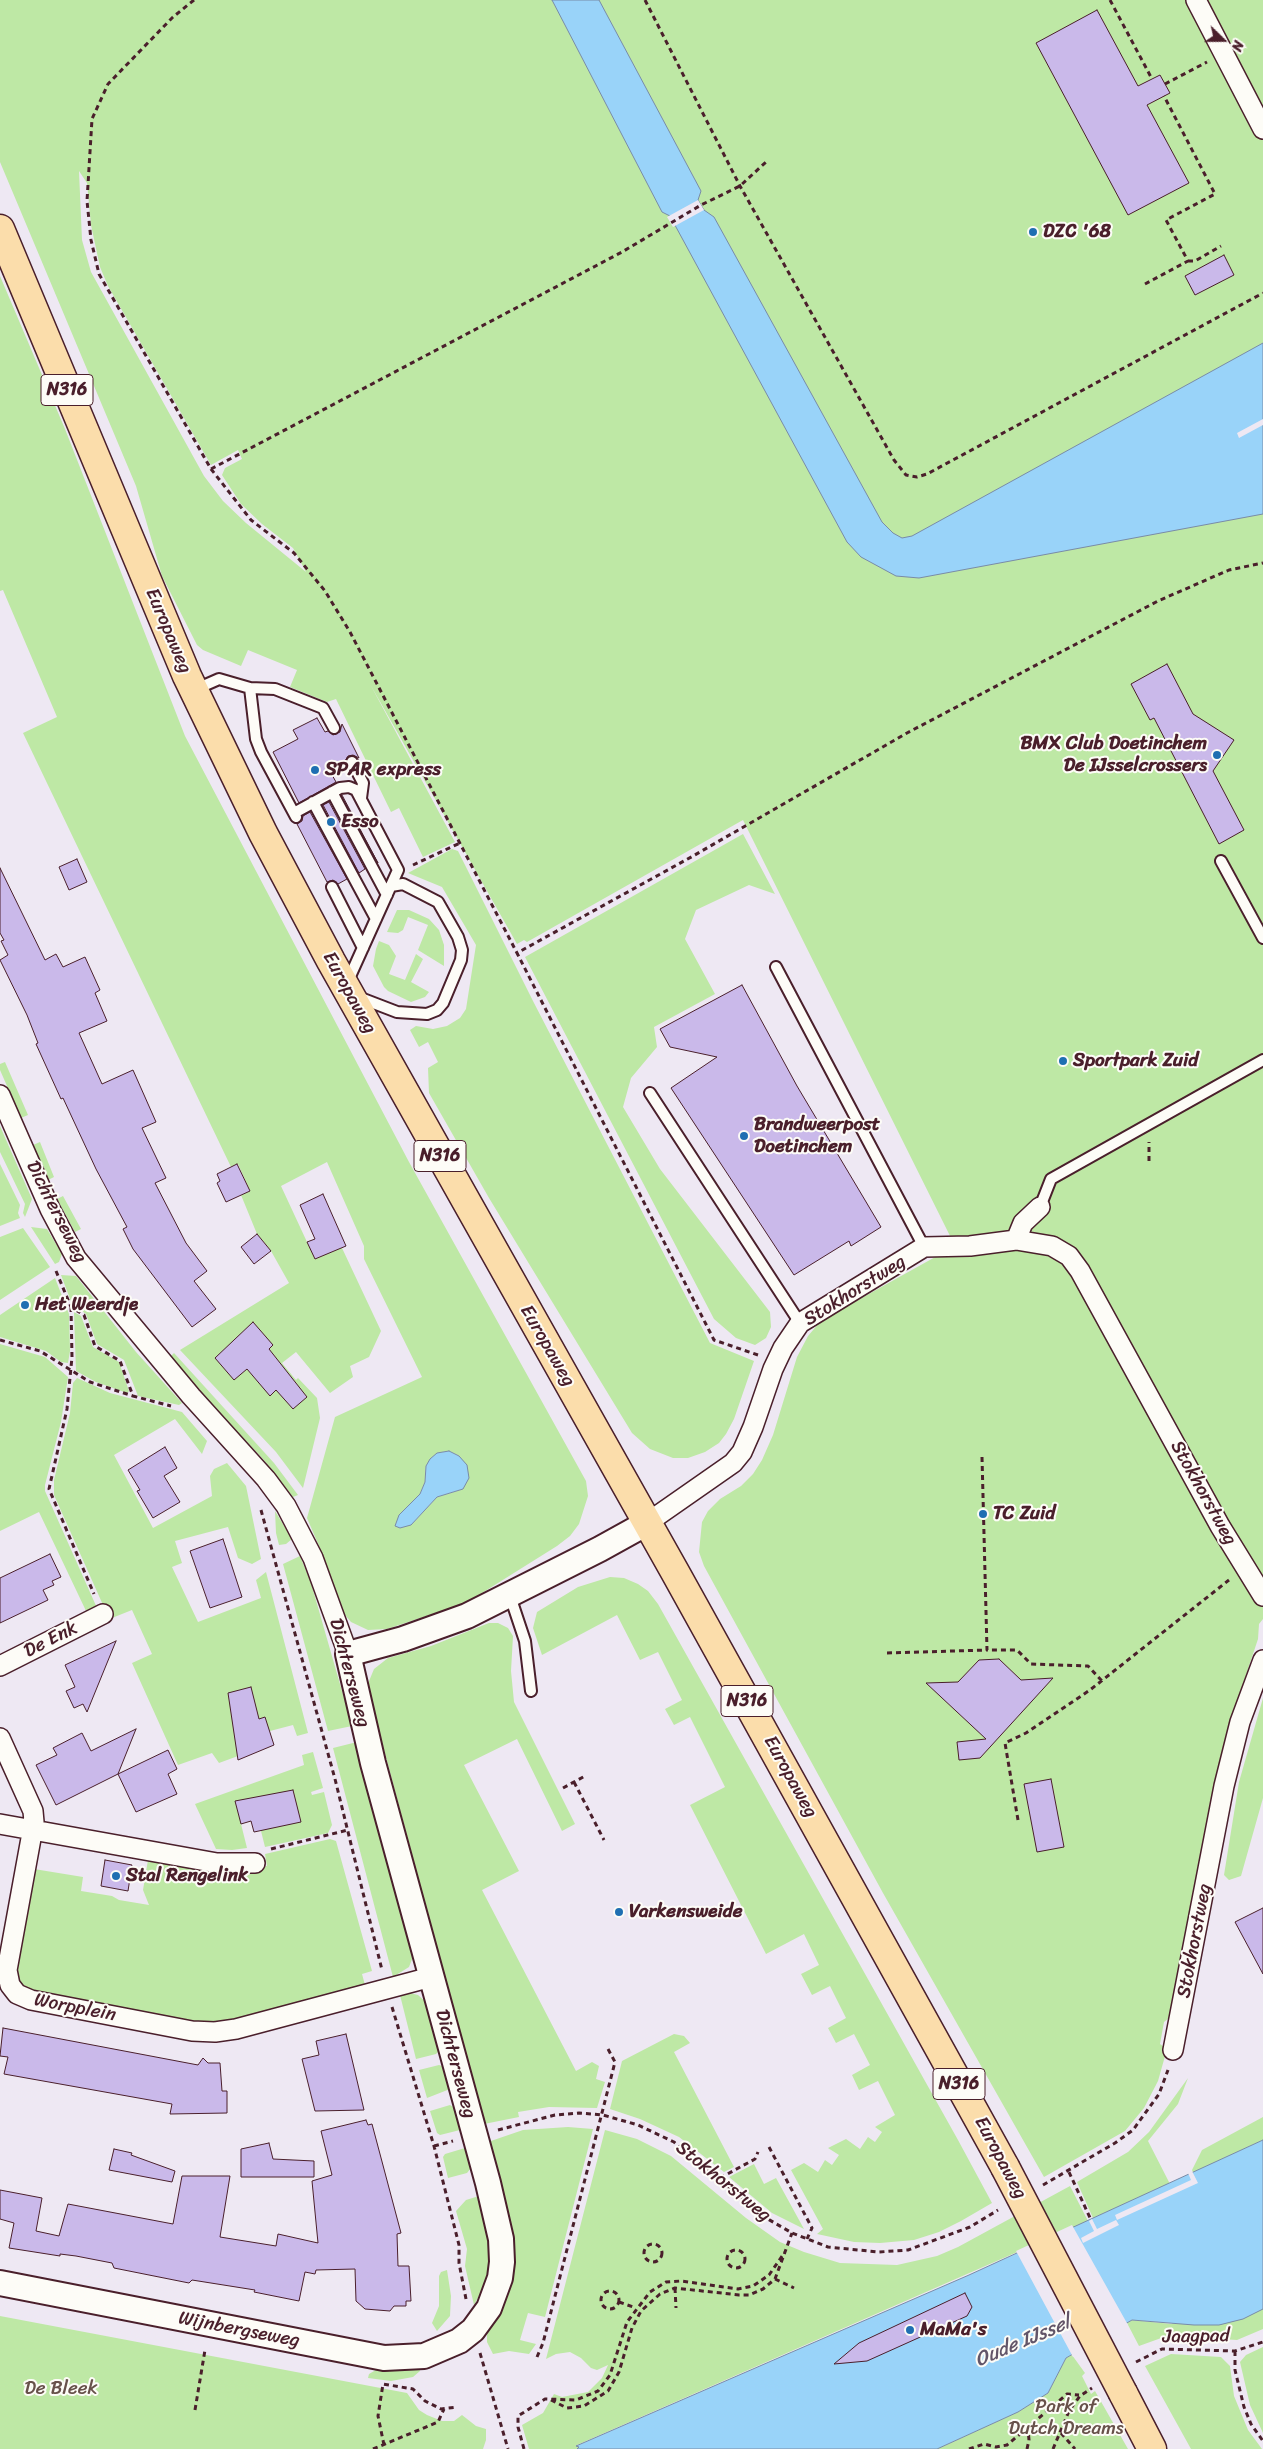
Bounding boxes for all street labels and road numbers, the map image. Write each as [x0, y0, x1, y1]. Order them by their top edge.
road number: N316 [41, 374, 93, 406]
street label: Europaweg [140, 585, 196, 677]
street label: Europaweg [317, 948, 381, 1038]
road number: N316 [414, 1140, 466, 1172]
street label: Dichterseweg [20, 1157, 92, 1267]
street label: Stokhorstweg [800, 1251, 910, 1331]
street label: Europaweg [515, 1301, 579, 1391]
street label: Stokhorstweg [1165, 1437, 1241, 1549]
street label: Dichterseweg [324, 1616, 374, 1730]
street label: De Enk [20, 1617, 82, 1663]
road number: N316 [721, 1685, 773, 1716]
street label: Europaweg [758, 1732, 822, 1822]
street label: Stokhorstweg [1173, 1882, 1217, 2000]
street label: Worpplein [32, 1989, 118, 2027]
street label: Dichterseweg [430, 2007, 480, 2121]
road number: N316 [933, 2068, 985, 2100]
street label: Europaweg [969, 2113, 1031, 2203]
street label: Stokhorstweg [671, 2137, 775, 2227]
street label: Wijnbergseweg [176, 2307, 302, 2353]
street label: Jaagpad [1162, 2325, 1230, 2349]

